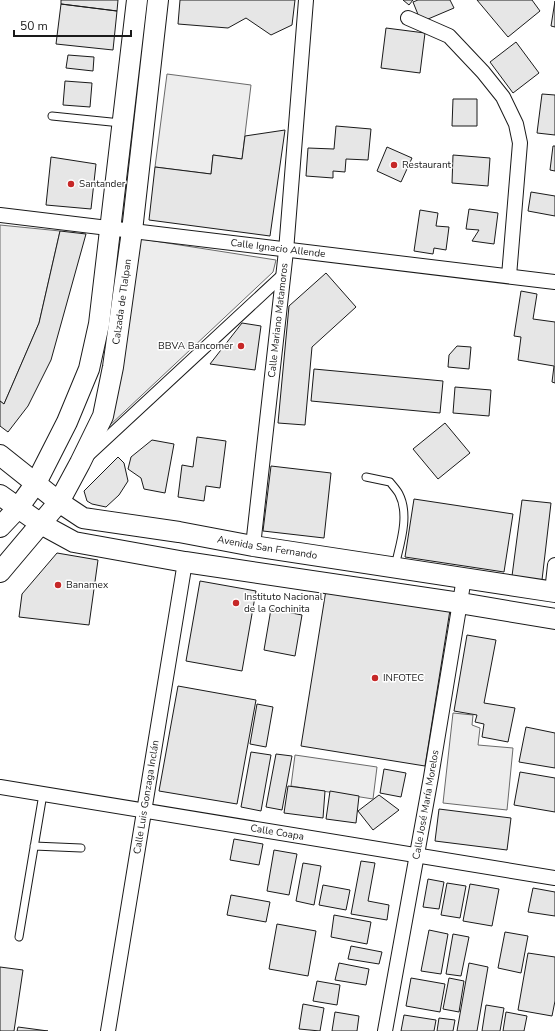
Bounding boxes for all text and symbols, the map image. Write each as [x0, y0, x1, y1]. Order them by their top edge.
scale bar [14, 12, 131, 38]
text: 50 m [20, 18, 48, 34]
place label: Restaurant [402, 158, 452, 172]
marker: Restaurant [389, 160, 399, 170]
place label: Santander [79, 177, 126, 191]
marker: Santander [66, 179, 76, 189]
street label: Calle Ignacio Allende [230, 236, 326, 261]
street label: Calzada de Tlalpan [109, 258, 135, 346]
street label: Calle Mariano Matamoros [265, 262, 292, 378]
place label: BBVA Bancomer [158, 339, 233, 353]
marker: BBVA Bancomer [236, 341, 246, 351]
street label: Avenida San Fernando [216, 532, 319, 563]
place label: Banamex [66, 578, 109, 592]
marker: Banamex [53, 580, 63, 590]
place label: Instituto Nacional de la Cochinita [244, 590, 323, 616]
marker: Instituto Nacional de la Cochinita [231, 598, 241, 608]
place label: INFOTEC [383, 671, 424, 685]
marker: INFOTEC [370, 673, 380, 683]
street label: Calle Luis Gonzaga Inclán [130, 739, 163, 855]
street label: Calle José María Morelos [409, 749, 442, 861]
street label: Calle Coapa [249, 821, 305, 844]

